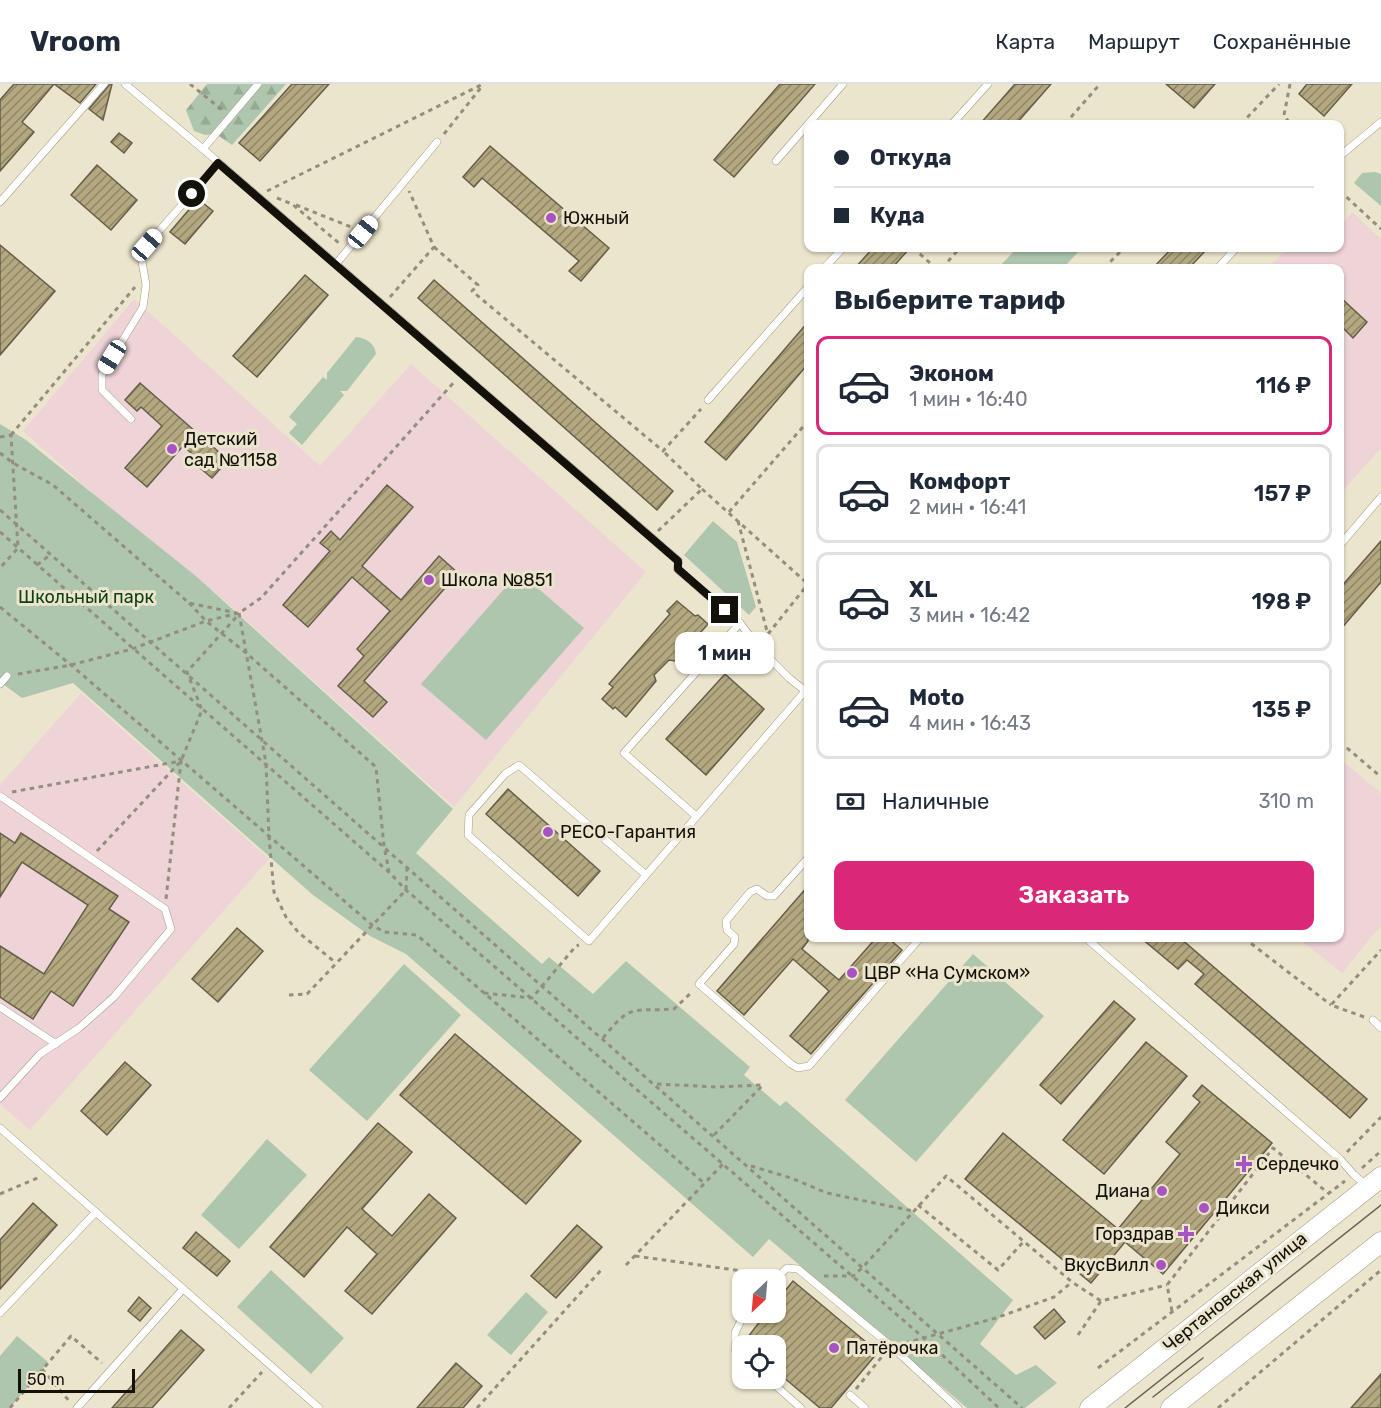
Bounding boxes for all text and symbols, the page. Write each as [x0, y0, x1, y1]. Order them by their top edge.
text: Vroom [30, 25, 121, 58]
text: Карта [995, 29, 1055, 54]
text: Маршрут [1088, 29, 1180, 54]
text: Сохранённые [1213, 29, 1351, 54]
text: Откуда [870, 144, 952, 171]
route start [178, 180, 205, 207]
text: Куда [870, 202, 925, 229]
place label: Южный [563, 207, 629, 229]
marker: Южный [544, 211, 558, 225]
car [345, 212, 381, 252]
car [128, 226, 166, 264]
text: Выберите тариф [834, 284, 1065, 316]
car [95, 337, 129, 377]
icon: car [837, 359, 891, 413]
text: Эконом [909, 360, 994, 387]
text: 116 ₽ [1255, 372, 1311, 399]
text: 1 мин · 16:40 [909, 387, 1028, 411]
place label: Детский сад №1158 [184, 428, 277, 471]
marker: Детский сад №1158 [165, 442, 179, 456]
icon: car [837, 467, 891, 521]
text: Комфорт [909, 468, 1010, 495]
text: 157 ₽ [1254, 480, 1311, 507]
text: 2 мин · 16:41 [909, 495, 1026, 519]
place label: Школа №851 [441, 569, 553, 591]
marker: Школа №851 [422, 573, 436, 587]
icon: car [837, 575, 891, 629]
text: XL [909, 576, 937, 603]
park label: Школьный парк [18, 586, 154, 608]
text: 198 ₽ [1252, 588, 1311, 615]
route end [711, 596, 738, 623]
text: 3 мин · 16:42 [909, 603, 1030, 627]
callout: 1 мин [676, 631, 774, 673]
text: 1 мин [698, 641, 751, 665]
icon: car [837, 683, 891, 737]
text: Moto [909, 684, 964, 711]
text: 135 ₽ [1252, 696, 1311, 723]
text: 4 мин · 16:43 [909, 711, 1031, 735]
icon: cash [834, 785, 867, 818]
text: Наличные [882, 788, 989, 815]
text: 310 m [1258, 789, 1314, 813]
place label: РЕСО-Гарантия [560, 821, 696, 843]
marker: РЕСО-Гарантия [541, 825, 555, 839]
button: Заказать [834, 861, 1314, 930]
place label: ЦВР «На Сумском» [864, 962, 1030, 984]
marker: ЦВР «На Сумском» [845, 966, 859, 980]
place label: Сердечко [1256, 1153, 1339, 1175]
marker: Сердечко [1237, 1157, 1251, 1171]
place label: Диана [1095, 1180, 1150, 1202]
marker: Диана [1155, 1184, 1169, 1198]
place label: Дикси [1216, 1197, 1270, 1219]
marker: Дикси [1197, 1201, 1211, 1215]
place label: Горздрав [1095, 1223, 1174, 1245]
street label: Чертановская улица [1159, 1227, 1311, 1357]
marker: Горздрав [1179, 1227, 1193, 1241]
place label: ВкусВилл [1064, 1254, 1149, 1276]
marker: ВкусВилл [1154, 1258, 1168, 1272]
north arrow [732, 1269, 786, 1323]
map controls [732, 1269, 786, 1389]
button: locate [732, 1335, 786, 1389]
place label: Пятёрочка [846, 1337, 939, 1359]
marker: Пятёрочка [827, 1341, 841, 1355]
scale bar [18, 1366, 135, 1394]
text: 50 m [27, 1370, 65, 1389]

